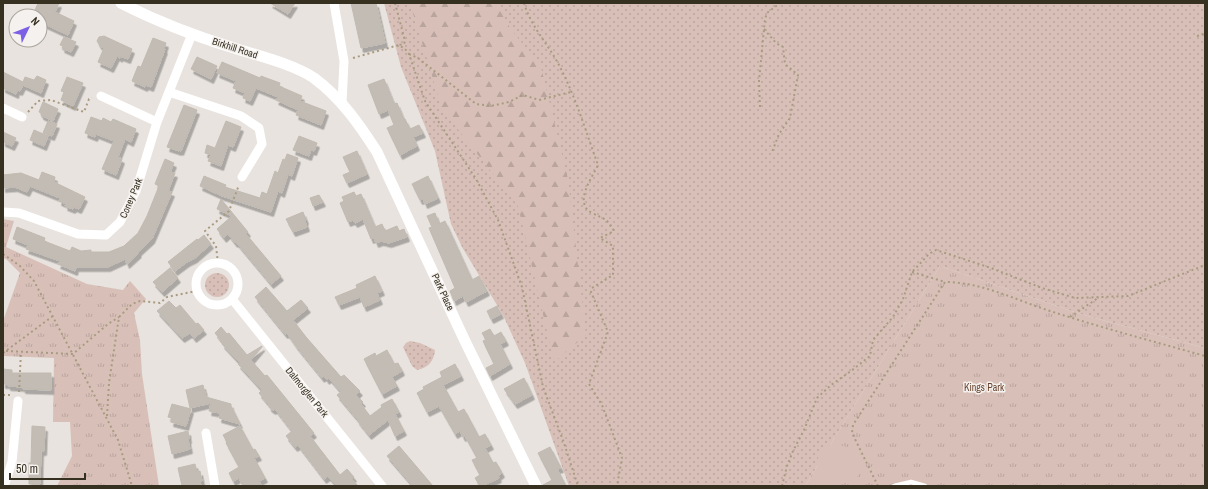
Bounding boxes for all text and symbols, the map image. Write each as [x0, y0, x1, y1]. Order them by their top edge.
north arrow [8, 8, 48, 48]
text: N [28, 14, 43, 28]
street label: Birkhill Road [211, 35, 259, 61]
street label: Coney Park [117, 175, 146, 220]
street label: Park Place [429, 271, 457, 313]
street label: Dalmorglen Park [283, 364, 332, 421]
park label: Kings Park [964, 381, 1005, 394]
scale bar [10, 455, 85, 481]
text: 50 m [16, 461, 38, 477]

